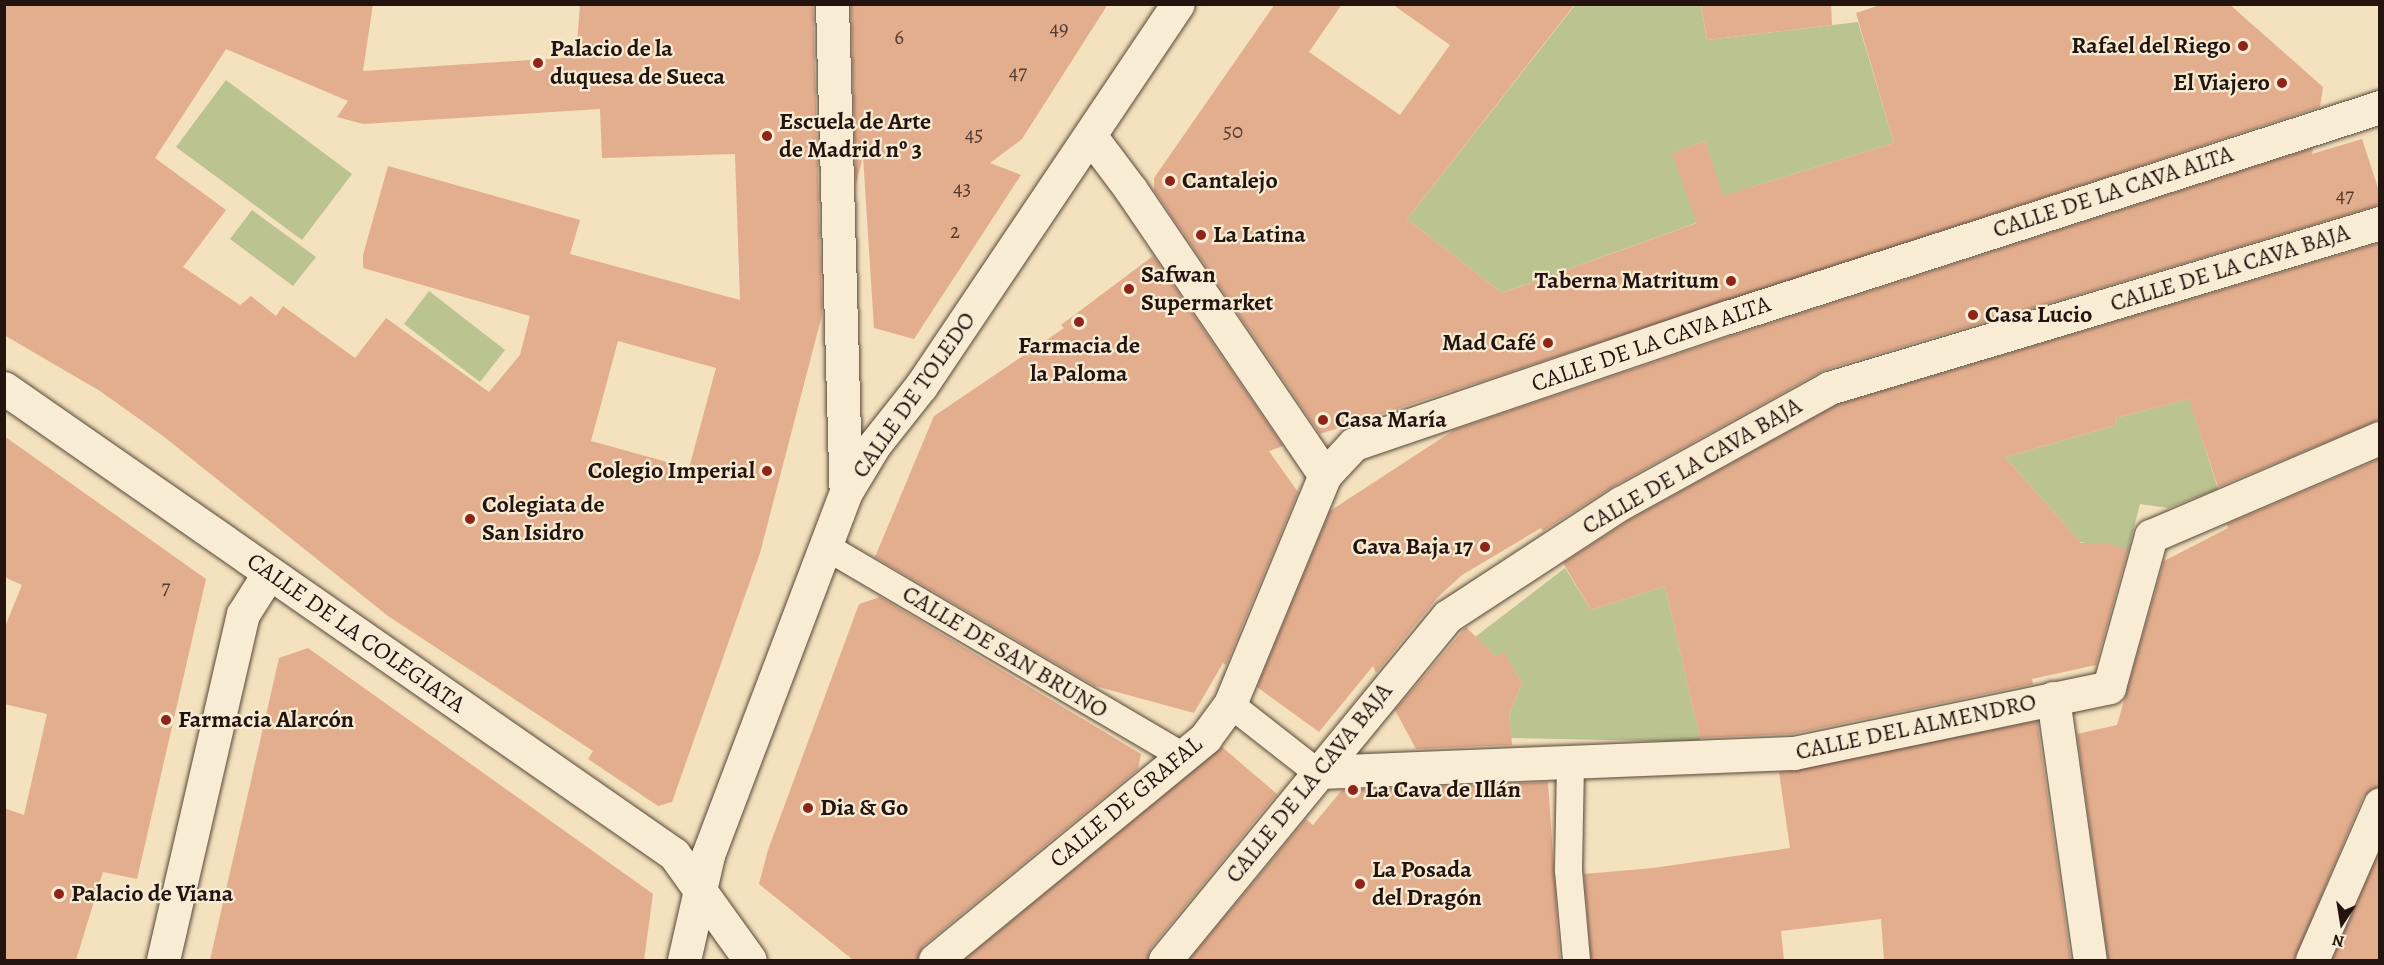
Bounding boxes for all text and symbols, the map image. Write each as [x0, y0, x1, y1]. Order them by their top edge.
house number: 49 [1049, 15, 1069, 41]
house number: 6 [894, 24, 904, 50]
place label: Rafael del Riego [2071, 32, 2231, 60]
place label: Palacio de la duquesa de Sueca [550, 35, 725, 91]
marker: Rafael del Riego [2236, 39, 2250, 53]
marker: Palacio de la duquesa de Sueca [531, 56, 545, 70]
house number: 47 [1009, 59, 1027, 85]
place label: El Viajero [2173, 69, 2270, 97]
marker: El Viajero [2275, 76, 2289, 90]
place label: Escuela de Arte de Madrid nº 3 [779, 108, 931, 164]
house number: 50 [1223, 118, 1243, 144]
house number: 45 [965, 121, 983, 147]
marker: Escuela de Arte de Madrid nº 3 [760, 129, 774, 143]
street label: CALLE DE LA CAVA ALTA [1989, 140, 2237, 244]
place label: Cantalejo [1182, 167, 1278, 195]
marker: Cantalejo [1163, 174, 1177, 188]
house number: 43 [953, 175, 971, 201]
house number: 47 [2336, 182, 2354, 208]
house number: 2 [950, 218, 960, 244]
street label: CALLE DE LA CAVA BAJA [2107, 218, 2353, 318]
place label: La Latina [1213, 221, 1306, 249]
marker: La Latina [1194, 228, 1208, 242]
place label: Safwan Supermarket [1141, 261, 1273, 317]
place label: Taberna Matritum [1535, 267, 1719, 295]
marker: Taberna Matritum [1724, 274, 1738, 288]
marker: Safwan Supermarket [1122, 282, 1136, 296]
street label: CALLE DE LA CAVA ALTA [1528, 290, 1774, 398]
place label: Casa Lucio [1985, 301, 2092, 329]
street label: CALLE DE TOLEDO [846, 306, 982, 484]
marker: Casa Lucio [1966, 308, 1980, 322]
marker: Farmacia de la Paloma [1072, 315, 1086, 329]
place label: Mad Café [1442, 329, 1536, 357]
place label: Farmacia de la Paloma [1018, 332, 1140, 388]
marker: Mad Café [1541, 336, 1555, 350]
street label: CALLE DE LA CAVA BAJA [1577, 391, 1807, 541]
place label: Casa María [1335, 406, 1447, 434]
marker: Casa María [1316, 413, 1330, 427]
place label: Colegio Imperial [588, 457, 755, 485]
marker: Colegio Imperial [760, 464, 774, 478]
place label: Colegiata de San Isidro [482, 491, 605, 547]
marker: Colegiata de San Isidro [463, 512, 477, 526]
place label: Cava Baja 17 [1353, 533, 1473, 561]
marker: Cava Baja 17 [1478, 540, 1492, 554]
street label: CALLE DE LA COLEGIATA [241, 547, 471, 719]
house number: 7 [162, 574, 170, 600]
street label: CALLE DE SAN BRUNO [897, 579, 1113, 725]
street label: CALLE DE LA CAVA BAJA [1220, 677, 1398, 889]
street label: CALLE DEL ALMENDRO [1793, 687, 2039, 767]
place label: Farmacia Alarcón [178, 706, 354, 734]
marker: Farmacia Alarcón [159, 713, 173, 727]
street label: CALLE DE GRAFAL [1044, 730, 1208, 874]
place label: La Cava de Illán [1365, 776, 1521, 804]
marker: La Cava de Illán [1346, 783, 1360, 797]
place label: Dia & Go [820, 794, 908, 822]
marker: Dia & Go [801, 801, 815, 815]
place label: La Posada del Dragón [1372, 856, 1482, 912]
marker: La Posada del Dragón [1353, 877, 1367, 891]
place label: Palacio de Viana [71, 880, 233, 908]
marker: Palacio de Viana [52, 887, 66, 901]
north arrow [2312, 893, 2372, 953]
text: N [2330, 929, 2346, 953]

